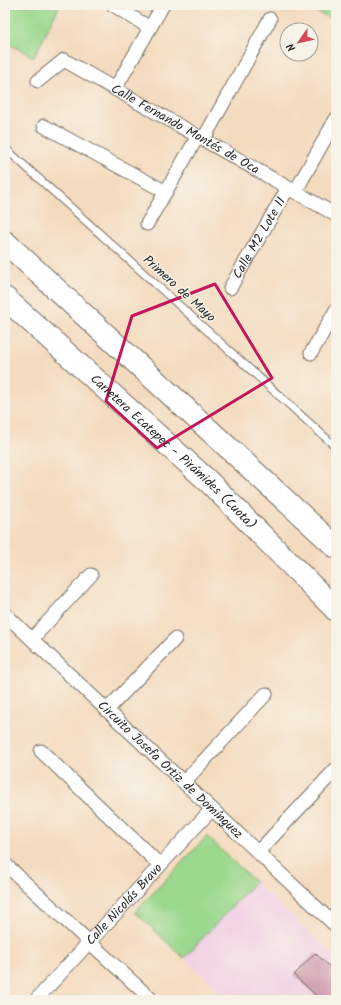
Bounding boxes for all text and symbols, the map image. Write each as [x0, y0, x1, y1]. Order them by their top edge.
north arrow [279, 22, 319, 62]
text: N [282, 39, 301, 55]
street label: Calle Fernando Montés de Oca [107, 78, 263, 180]
street label: Calle M2 Lote 11 [227, 193, 291, 283]
street label: Primero de Mayo [138, 250, 220, 328]
street label: Carretera Ecatepec - Pirámides (Cuota) [85, 369, 261, 535]
street label: Circuito Josefa Ortiz de Domínguez [92, 696, 248, 844]
street label: Calle Nicolás Bravo [81, 859, 168, 950]

